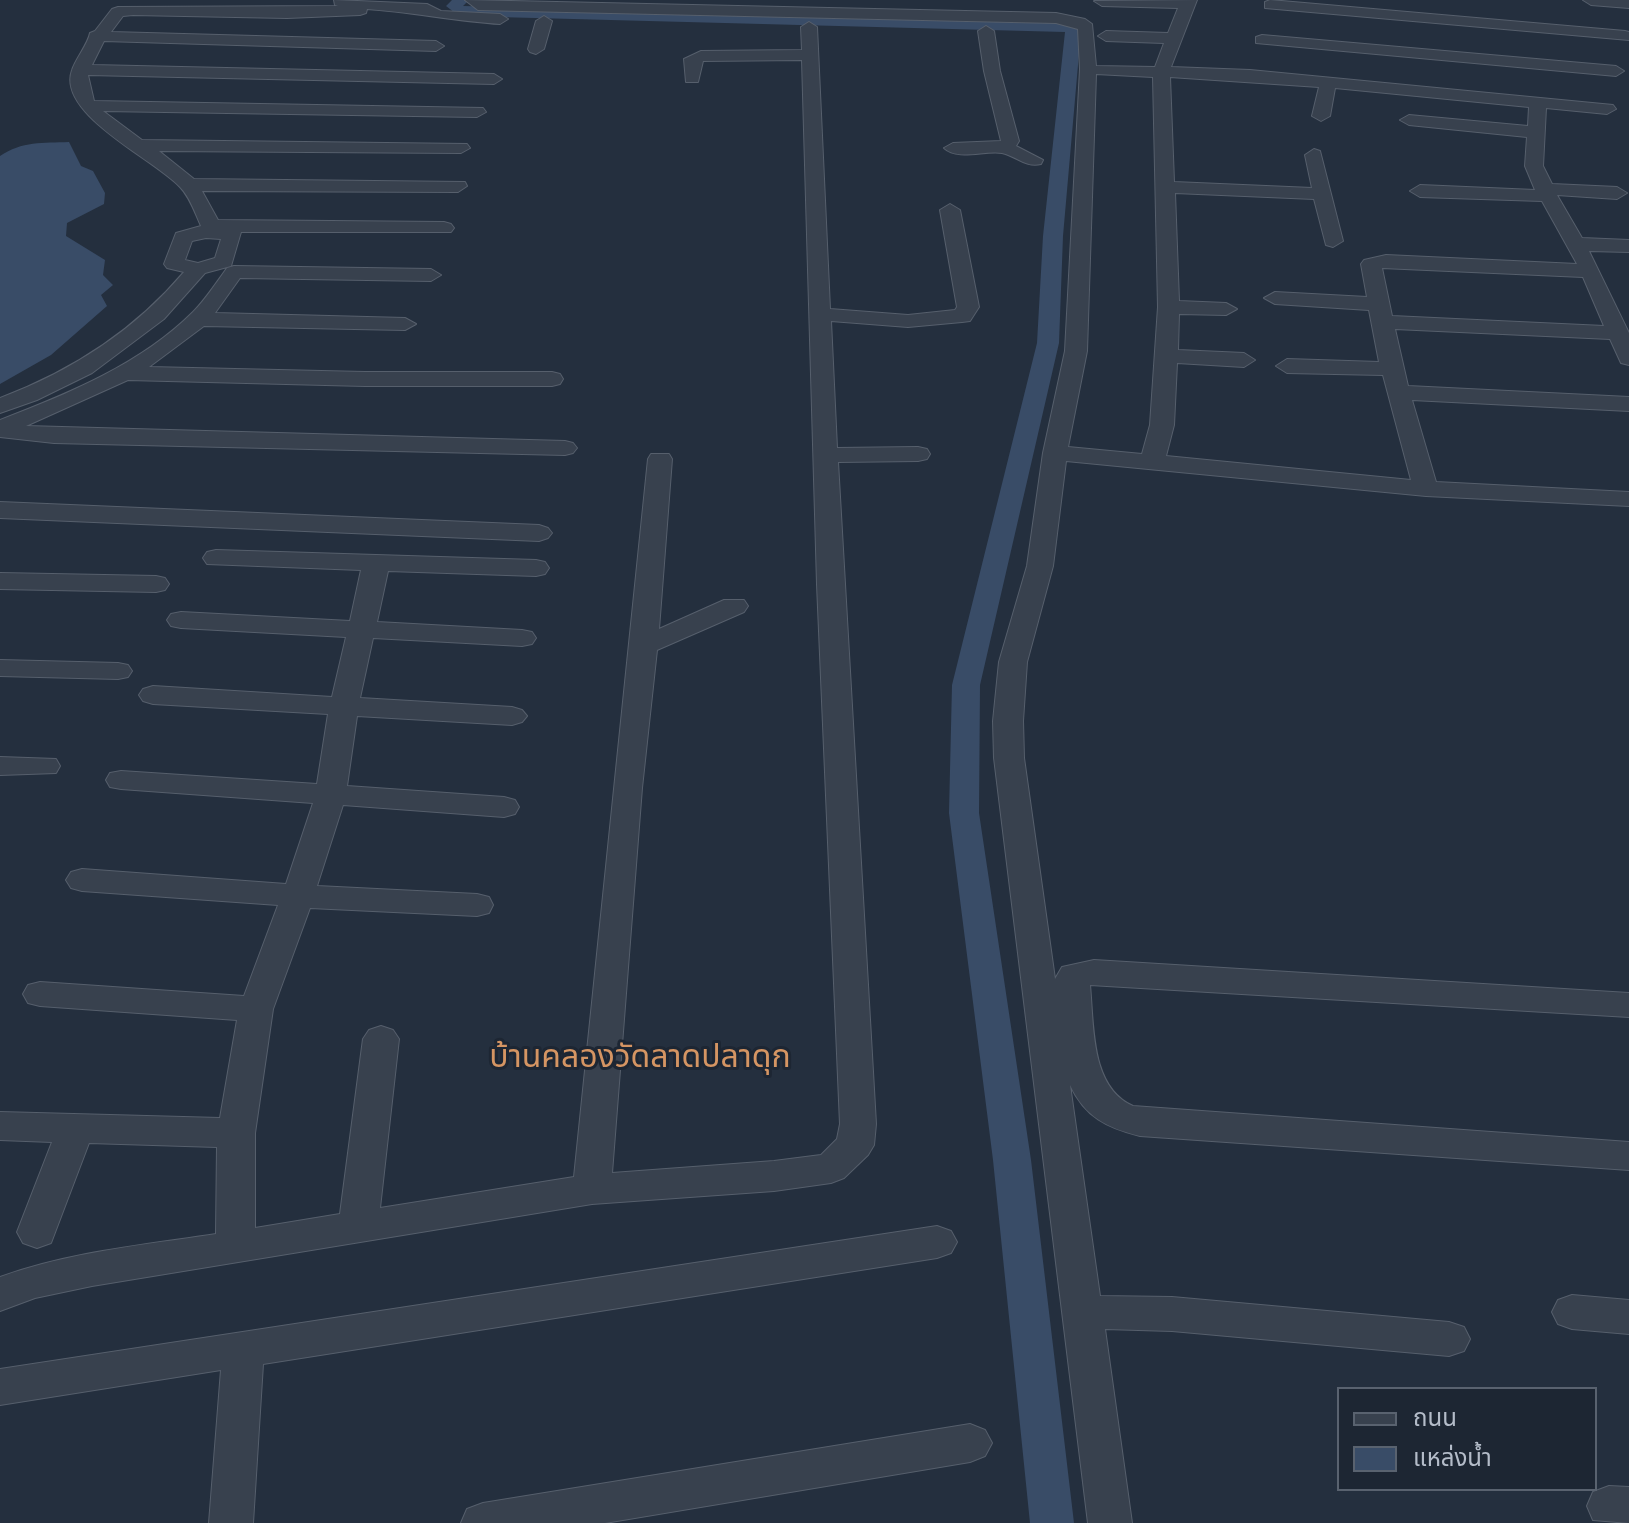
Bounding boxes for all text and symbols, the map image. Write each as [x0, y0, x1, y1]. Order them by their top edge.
district label: บ้านคลองวัดลาดปลาดุก [489, 1039, 791, 1077]
legend [1337, 1387, 1597, 1491]
text: ถนน [1413, 1402, 1457, 1433]
text: แหล่งน้ำ [1413, 1442, 1492, 1473]

